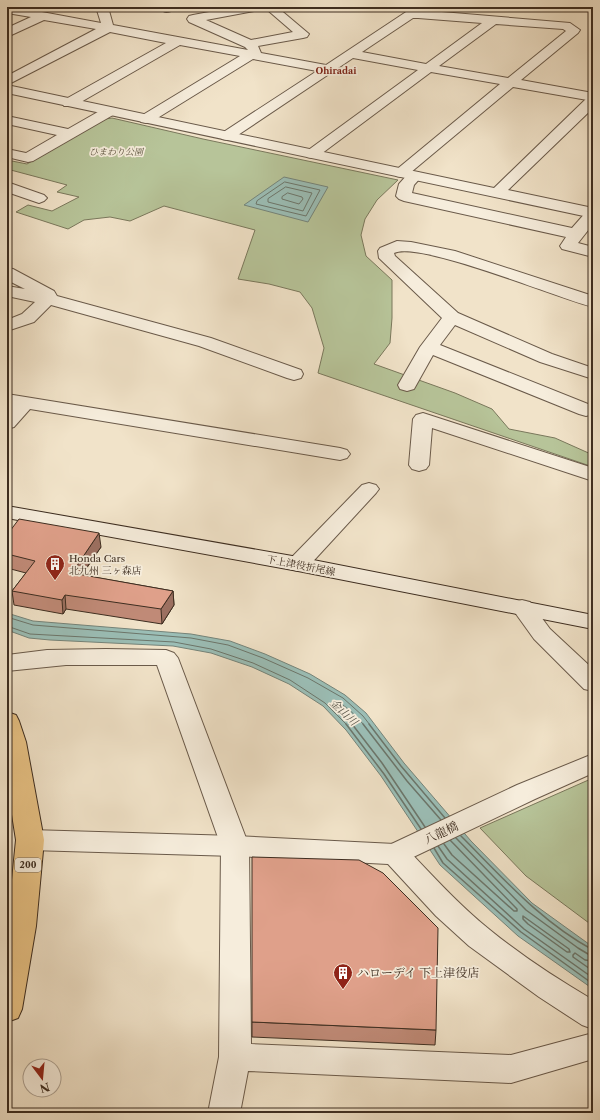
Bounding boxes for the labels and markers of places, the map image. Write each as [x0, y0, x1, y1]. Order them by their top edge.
place label: Honda Cars 北九州 三ヶ森店 [69, 552, 142, 577]
building icon: Honda Cars 北九州 三ヶ森店 [44, 553, 66, 581]
building icon: ハローデイ 下上津役店 [332, 962, 354, 990]
place label: ハローデイ 下上津役店 [357, 965, 479, 980]

